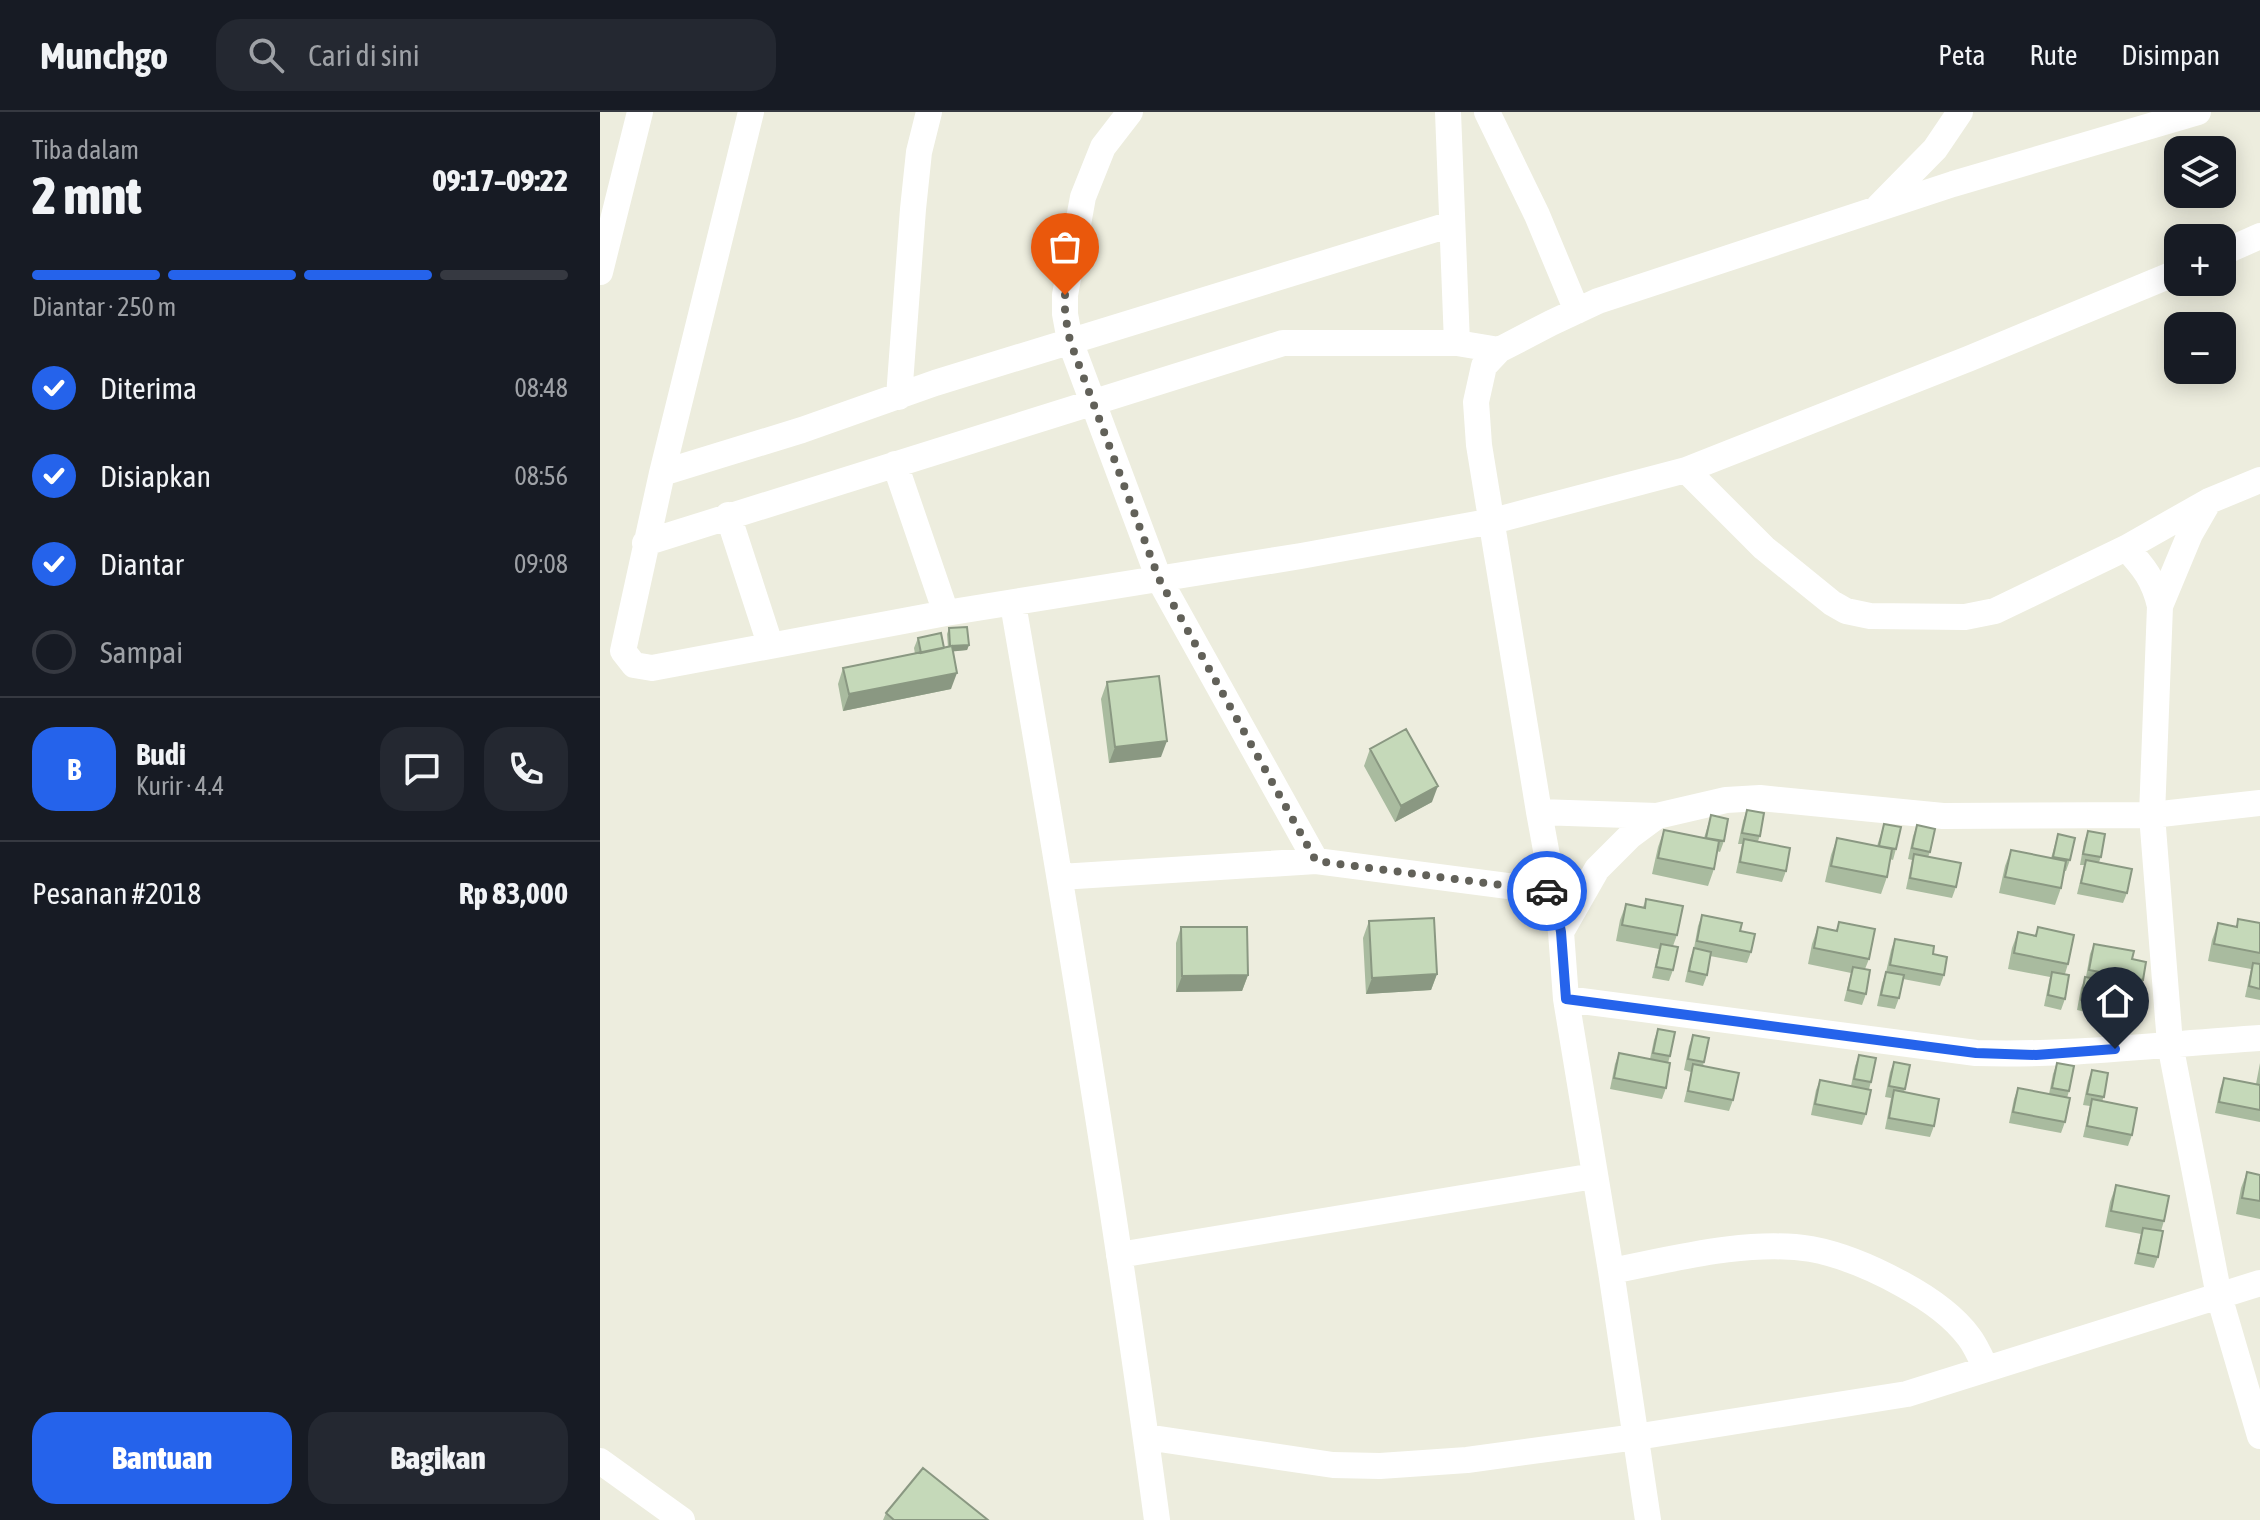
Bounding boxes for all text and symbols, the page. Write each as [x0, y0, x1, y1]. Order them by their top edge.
search box [216, 19, 776, 91]
icon: search [244, 33, 288, 77]
text: Munchgo [40, 34, 168, 77]
text: Cari di sini [308, 38, 420, 72]
text: Peta [1938, 39, 1985, 71]
text: Rute [2029, 39, 2078, 71]
text: Disimpan [2122, 39, 2220, 71]
text: Tiba dalam [32, 135, 139, 165]
map controls [2164, 136, 2236, 384]
button: layers [2164, 136, 2236, 208]
text: 09:17–09:22 [433, 163, 568, 197]
text: 2 mnt [32, 165, 141, 225]
pin [1031, 213, 1099, 295]
button: + [2164, 224, 2236, 296]
icon: bag [1043, 225, 1087, 269]
text: Diantar · 250 m [32, 292, 176, 322]
button: − [2164, 312, 2236, 384]
icon: check [32, 366, 76, 410]
text: Diterima [100, 371, 197, 405]
text: 08:48 [514, 373, 568, 403]
icon: check [32, 454, 76, 498]
text: Disiapkan [100, 459, 211, 493]
text: 08:56 [514, 461, 568, 491]
icon: check [32, 542, 76, 586]
text: Diantar [100, 547, 184, 581]
text: 09:08 [514, 549, 568, 579]
text: Sampai [100, 635, 183, 669]
button: chat [380, 727, 464, 811]
button: phone [484, 727, 568, 811]
text: Budi [136, 737, 186, 771]
text: B [67, 752, 81, 786]
text: Kurir · 4.4 [136, 771, 224, 801]
courier [1507, 851, 1587, 931]
icon: car [1525, 869, 1569, 913]
text: Pesanan #2018 [32, 876, 201, 910]
text: Rp 83,000 [459, 876, 568, 910]
pin [2081, 967, 2149, 1049]
icon: home [2093, 979, 2137, 1023]
button: Bantuan [32, 1412, 292, 1504]
button: Bagikan [308, 1412, 568, 1504]

